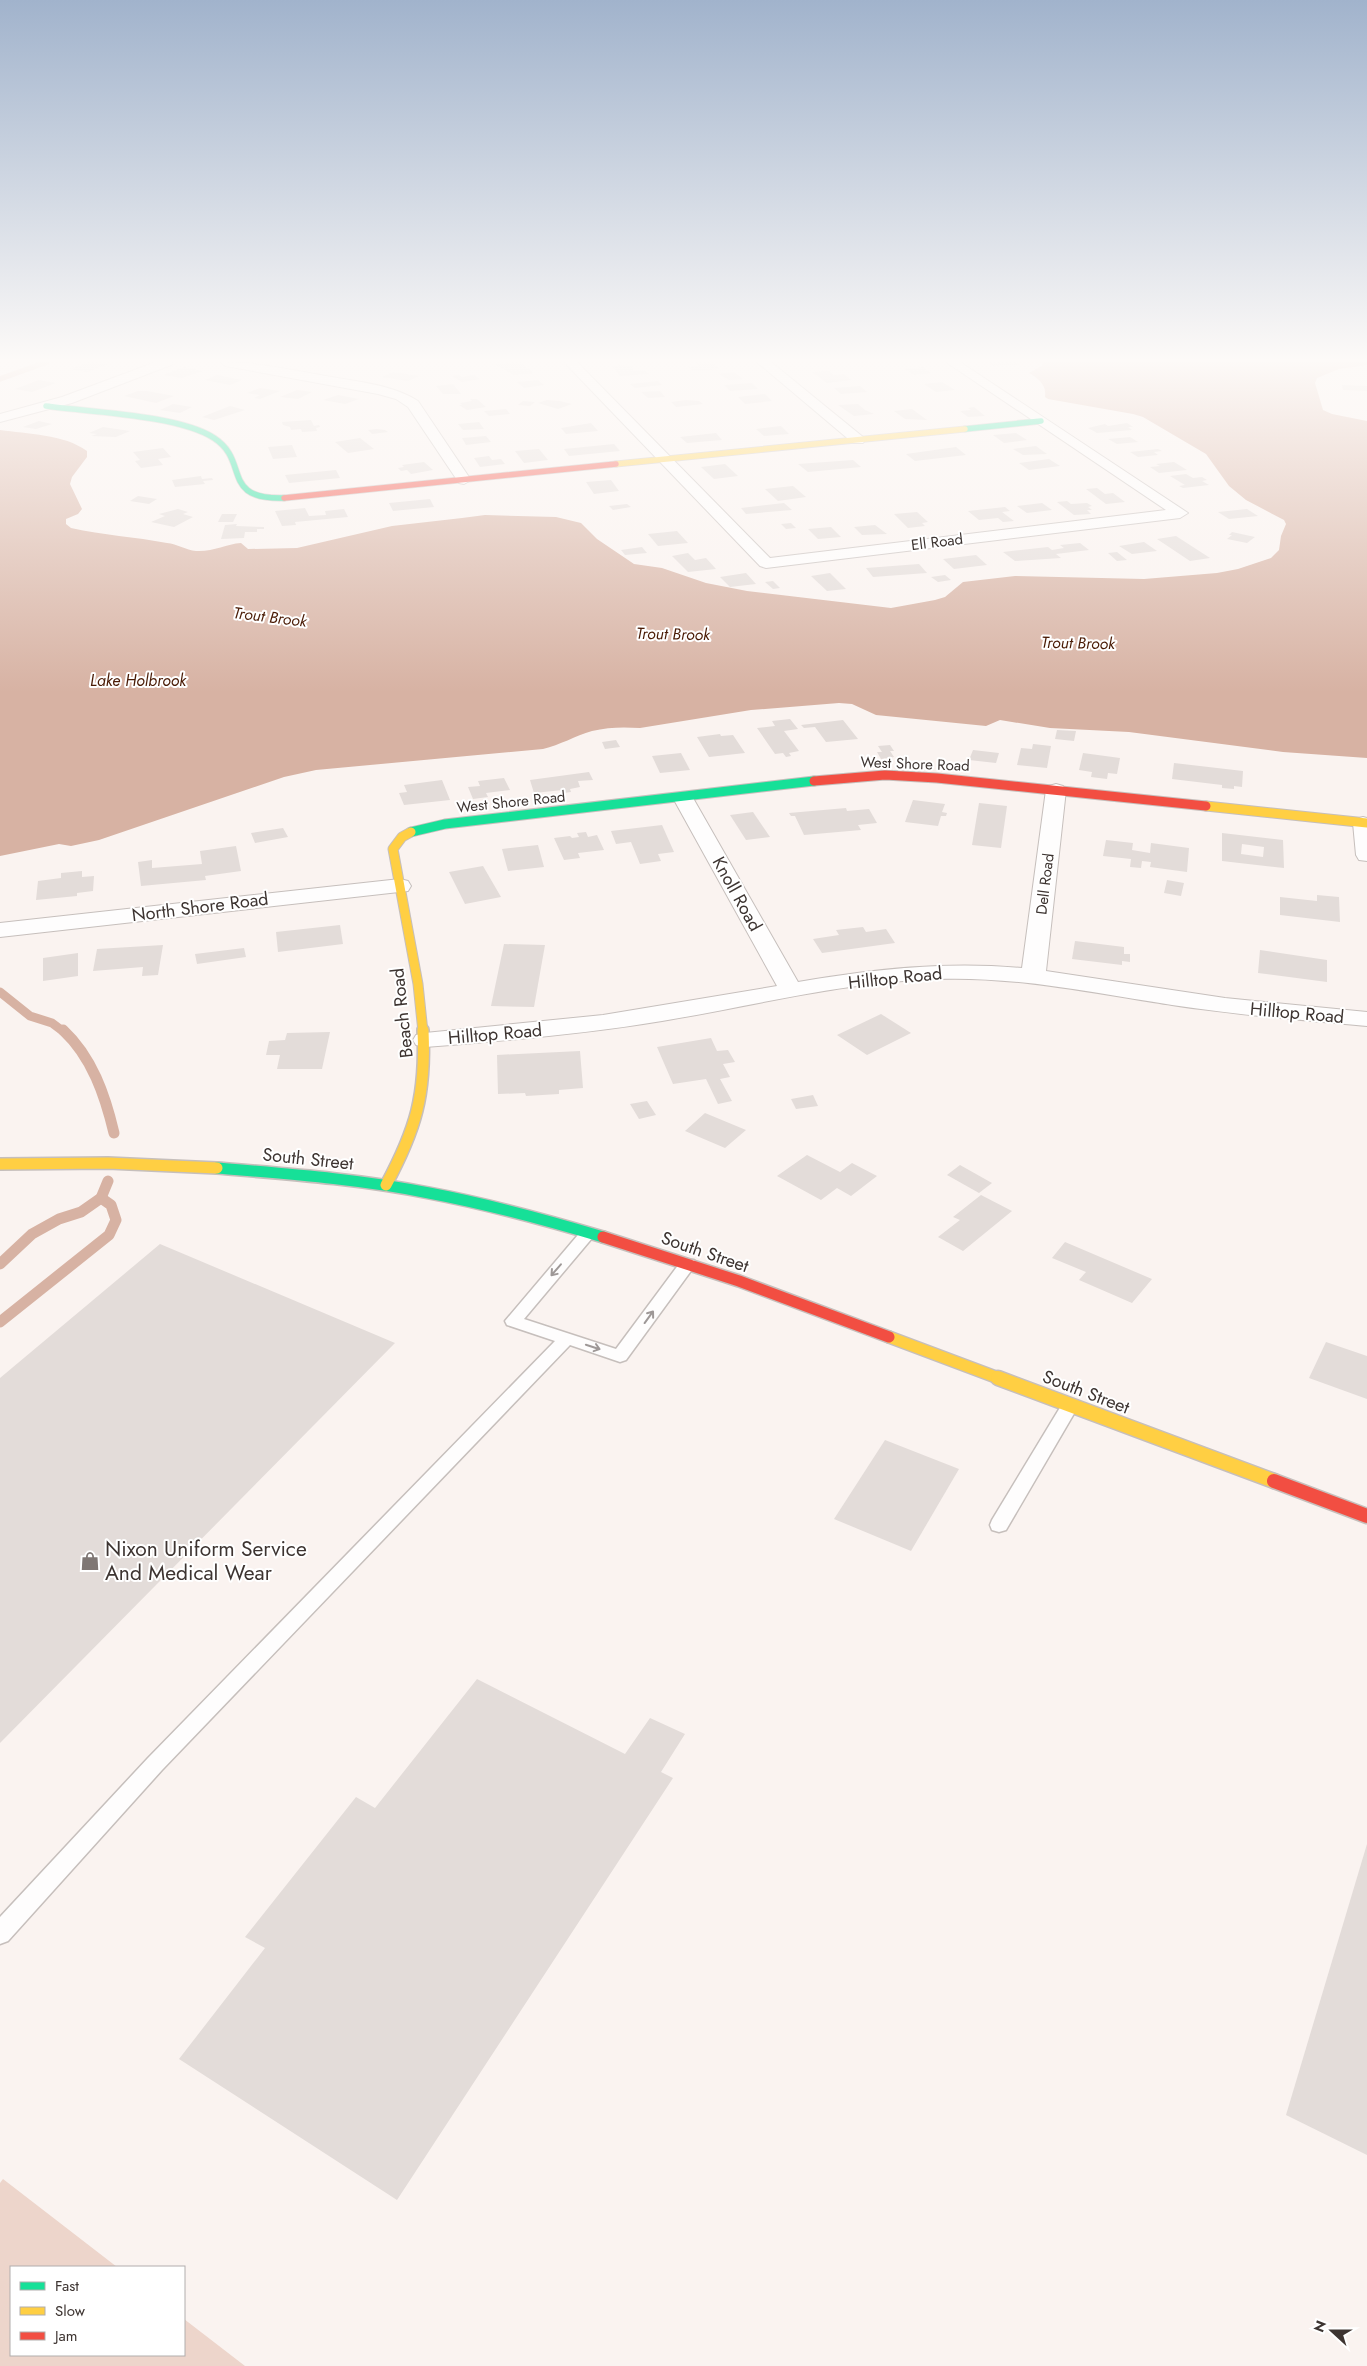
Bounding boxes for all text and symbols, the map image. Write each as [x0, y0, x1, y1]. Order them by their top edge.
street label: Ell Road [910, 528, 964, 556]
water label: Trout Brook [232, 601, 309, 633]
water label: Trout Brook [636, 622, 711, 646]
water label: Trout Brook [1041, 631, 1116, 655]
water label: Lake Holbrook [90, 669, 187, 692]
street label: West Shore Road [860, 751, 970, 777]
street label: West Shore Road [455, 785, 567, 819]
street label: Knoll Road [706, 852, 768, 936]
street label: Dell Road [1030, 852, 1060, 916]
street label: North Shore Road [130, 886, 270, 928]
street label: Hilltop Road [847, 960, 943, 996]
street label: Beach Road [384, 967, 420, 1059]
street label: Hilltop Road [1249, 996, 1345, 1030]
street label: Hilltop Road [447, 1017, 543, 1051]
street label: South Street [261, 1141, 355, 1177]
street label: South Street [658, 1225, 753, 1279]
one-way arrow [551, 1264, 562, 1277]
one-way arrow [644, 1310, 654, 1324]
one-way arrow [585, 1343, 601, 1353]
street label: South Street [1039, 1364, 1134, 1421]
place label: Nixon Uniform Service And Medical Wear [105, 1534, 307, 1588]
shop icon: Nixon Uniform Service And Medical Wear [79, 1550, 101, 1572]
legend [10, 2266, 185, 2356]
text: Fast [55, 2275, 79, 2297]
text: Slow [55, 2300, 86, 2322]
north arrow [1307, 2306, 1357, 2356]
text: N [1309, 2318, 1331, 2335]
text: Jam [53, 2325, 78, 2347]

